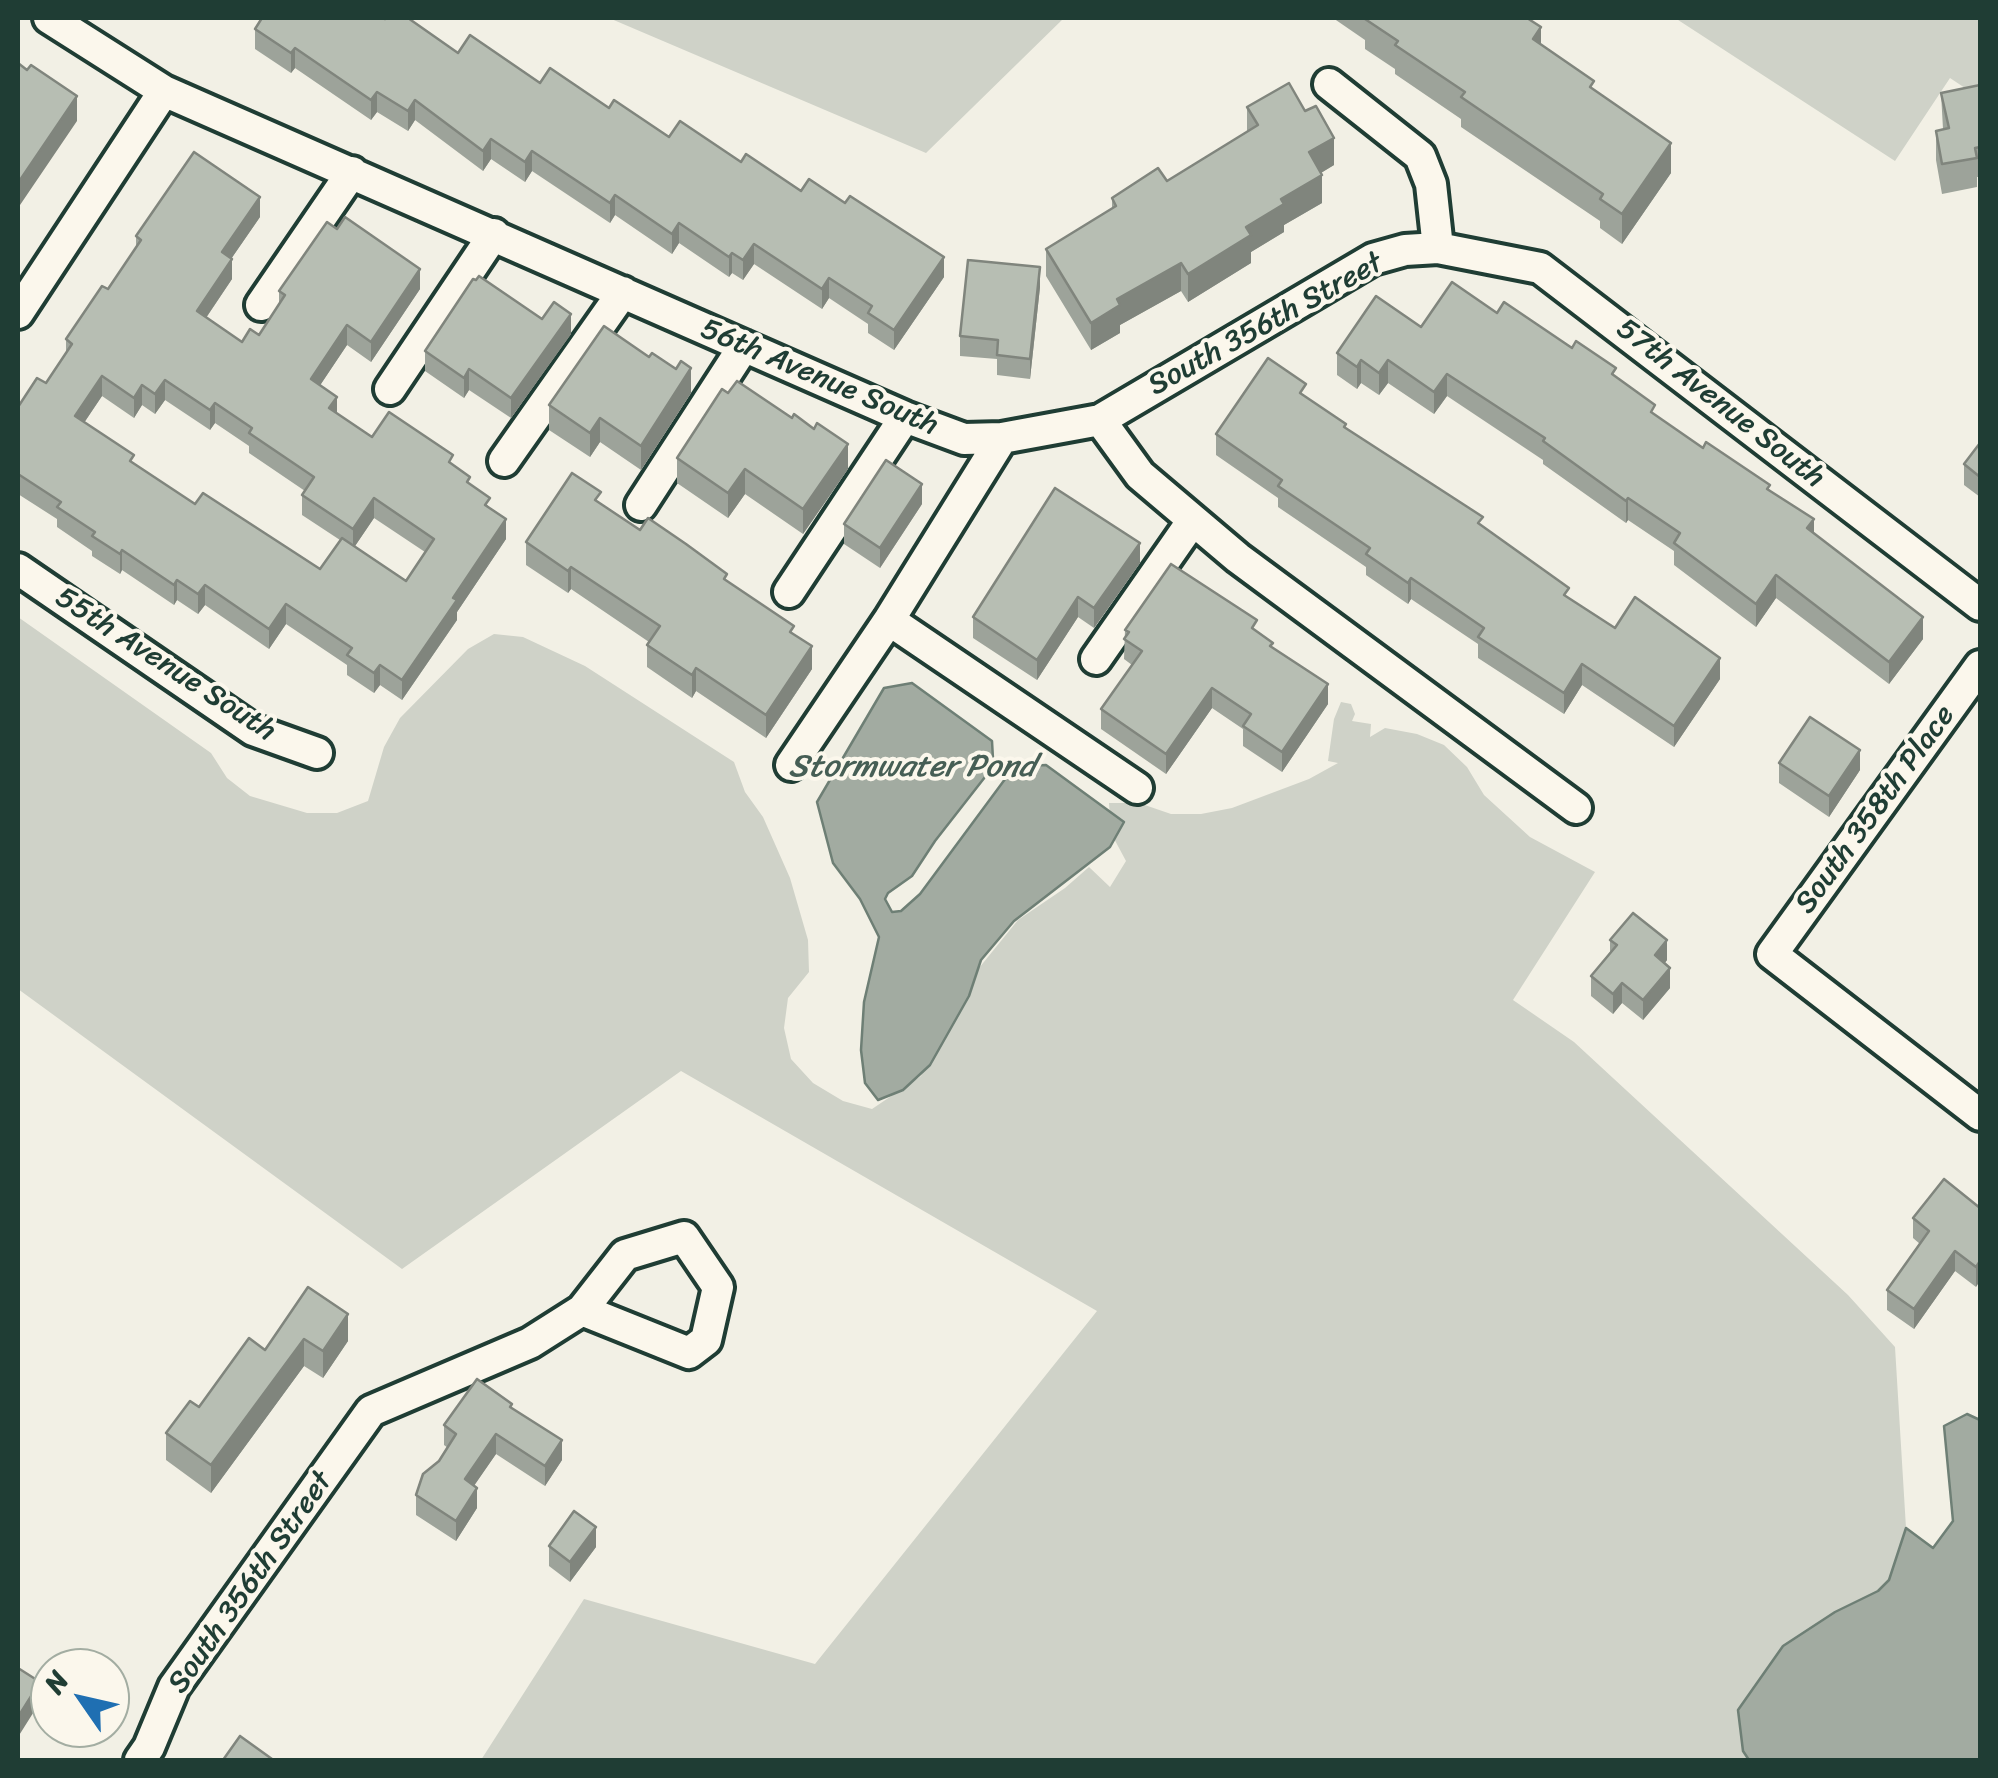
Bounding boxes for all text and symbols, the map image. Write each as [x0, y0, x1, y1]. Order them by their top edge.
street label: South 356th Street [1143, 246, 1389, 404]
street label: 57th Avenue South [1609, 311, 1831, 497]
street label: 56th Avenue South [695, 312, 943, 444]
street label: 55th Avenue South [48, 580, 282, 750]
street label: South 358th Place [1788, 699, 1964, 921]
water label: Stormwater Pond [789, 749, 1035, 787]
street label: South 356th Street [161, 1465, 341, 1701]
north arrow [30, 1648, 130, 1748]
text: N [31, 1660, 82, 1704]

